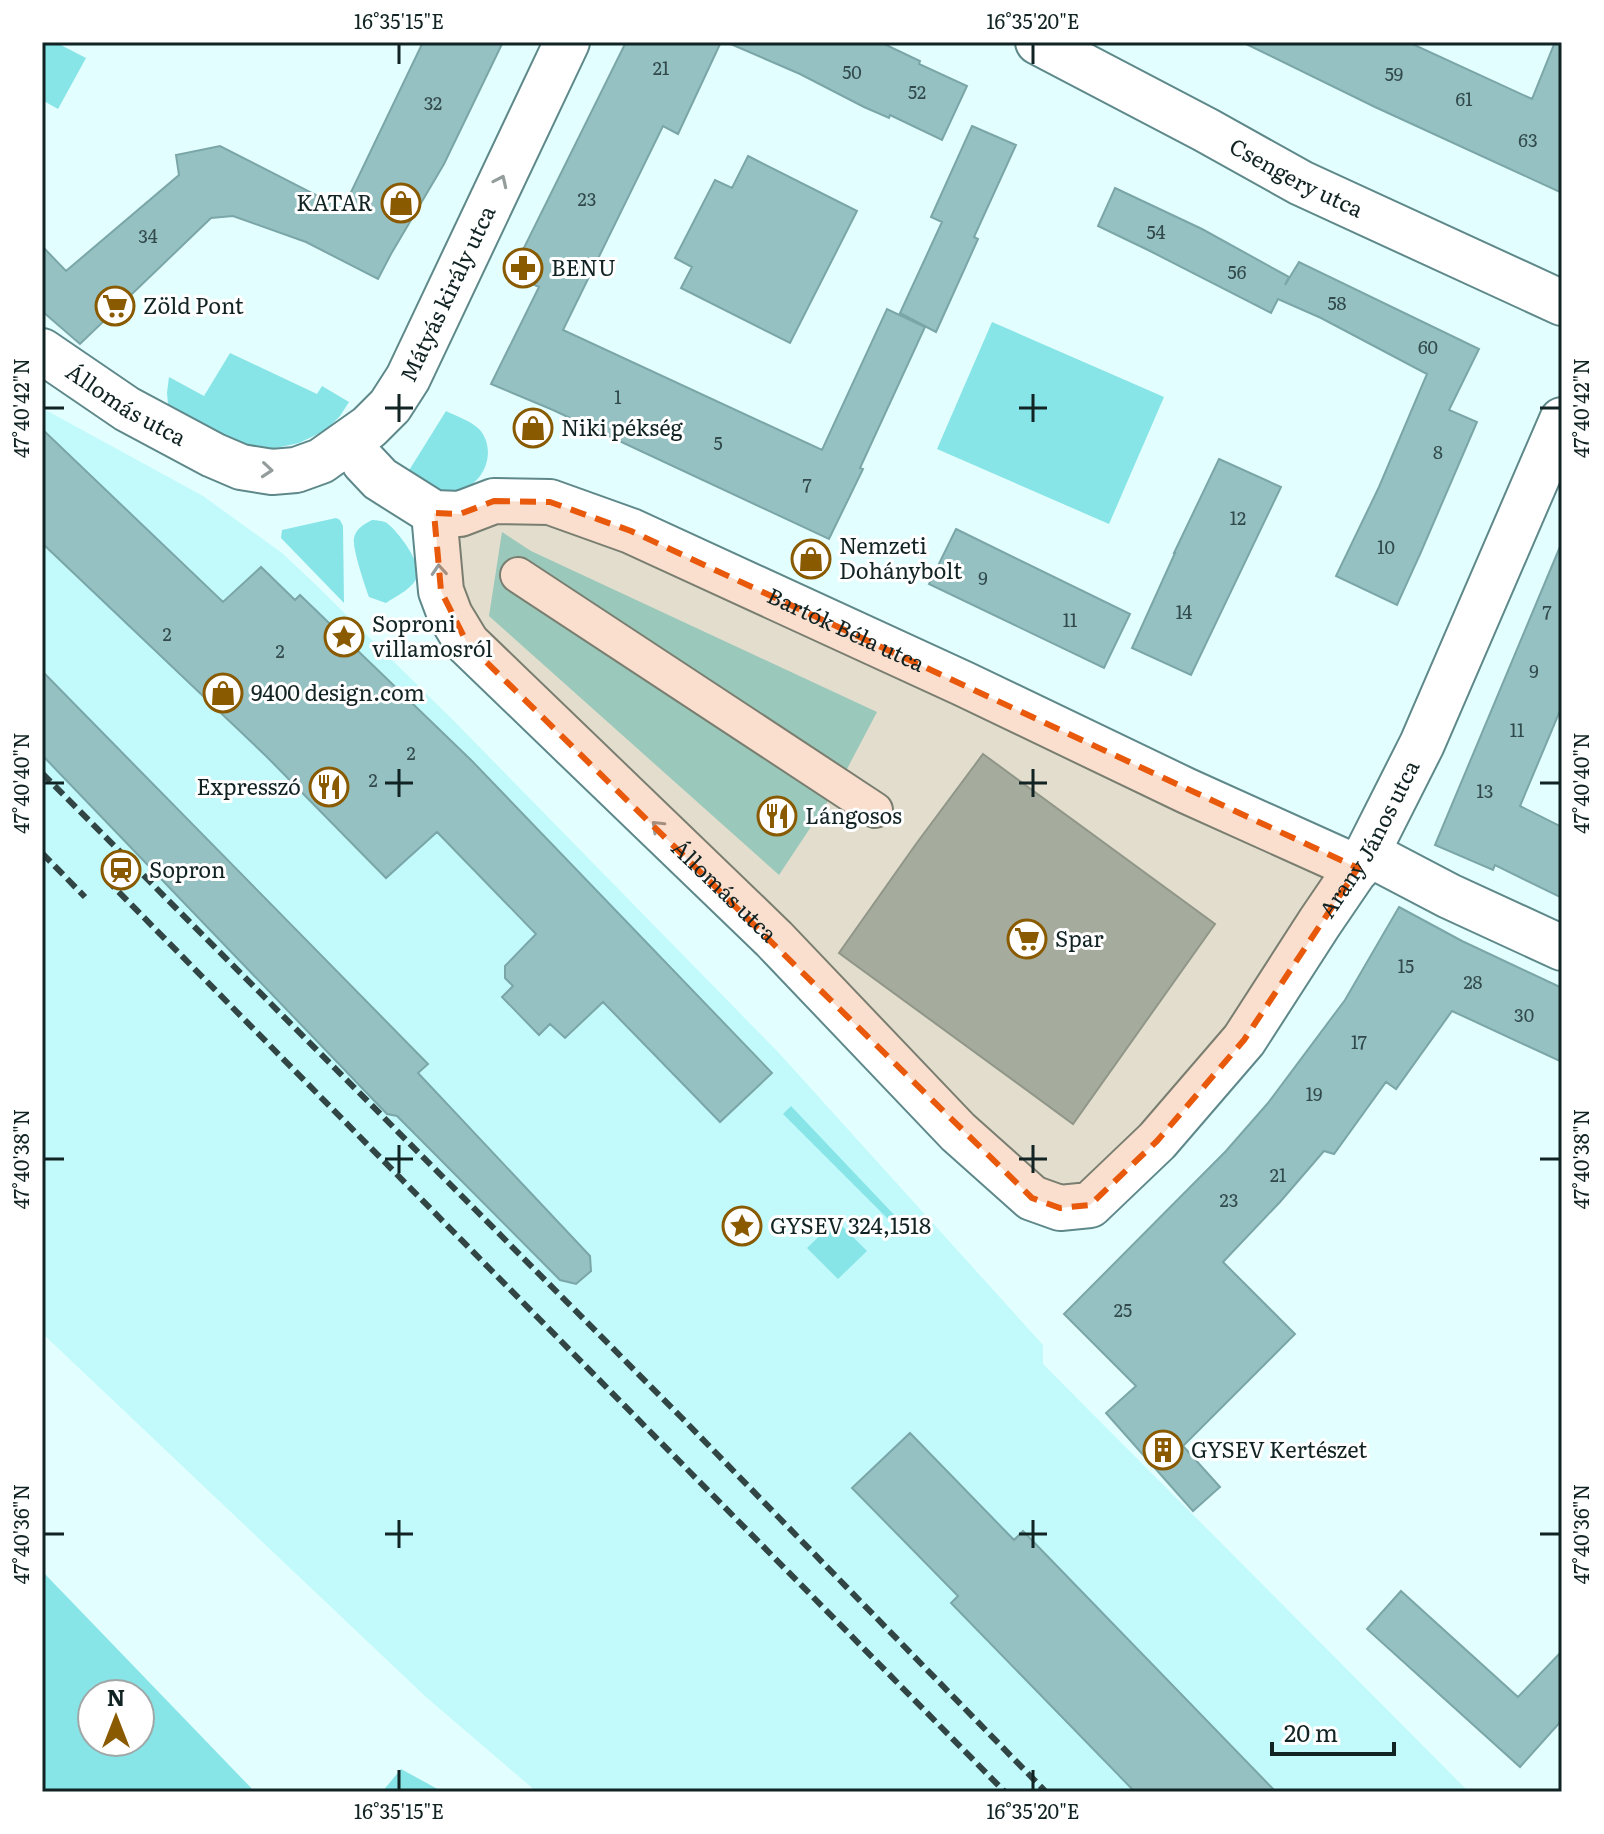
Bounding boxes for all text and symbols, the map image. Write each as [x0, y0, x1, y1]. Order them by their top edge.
text: 16°35'15"E [354, 5, 444, 35]
text: 16°35'20"E [986, 5, 1080, 35]
house number: 21 [653, 54, 669, 81]
house number: 50 [842, 58, 862, 85]
house number: 59 [1385, 60, 1403, 87]
house number: 52 [908, 78, 926, 105]
house number: 61 [1456, 85, 1473, 112]
house number: 32 [424, 89, 442, 116]
house number: 63 [1518, 126, 1538, 153]
street label: Csengery utca [1224, 128, 1369, 225]
one-way arrow [491, 174, 507, 189]
shop icon: KATAR [380, 182, 422, 224]
place label: KATAR [296, 185, 373, 218]
house number: 23 [578, 185, 596, 212]
street label: Mátyás király utca [391, 199, 502, 387]
house number: 54 [1146, 218, 1166, 245]
house number: 34 [138, 222, 158, 249]
pharmacy icon: BENU [502, 247, 544, 289]
place label: BENU [551, 250, 616, 283]
house number: 56 [1228, 258, 1247, 285]
supermarket icon: Zöld Pont [94, 285, 136, 327]
place label: Zöld Pont [143, 288, 244, 321]
house number: 58 [1327, 289, 1347, 316]
house number: 60 [1418, 333, 1438, 360]
street label: Állomás utca [60, 354, 193, 453]
text: 47°40'42"N [5, 358, 35, 458]
text: 47°40'42"N [1565, 358, 1595, 458]
house number: 1 [614, 383, 622, 410]
shop icon: Niki pékség [512, 407, 554, 449]
place label: Niki pékség [561, 410, 684, 443]
house number: 5 [713, 429, 723, 456]
house number: 8 [1433, 438, 1443, 465]
one-way arrow [260, 462, 273, 479]
house number: 7 [802, 471, 812, 498]
house number: 12 [1230, 504, 1246, 531]
place label: Nemzeti Dohánybolt [839, 528, 962, 586]
house number: 10 [1377, 533, 1395, 560]
shop icon: Nemzeti Dohánybolt [790, 538, 832, 580]
one-way arrow [431, 563, 448, 576]
house number: 9 [978, 564, 988, 591]
street label: Bartók Béla utca [762, 578, 931, 679]
house number: 14 [1176, 598, 1192, 625]
house number: 7 [1542, 598, 1552, 625]
place label: Soproni villamosról [372, 606, 493, 664]
house number: 11 [1063, 606, 1077, 633]
place icon: Soproni villamosról [323, 616, 365, 658]
house number: 2 [162, 620, 172, 647]
house number: 2 [275, 637, 285, 664]
house number: 9 [1529, 657, 1539, 684]
shop icon: 9400 design.com [202, 672, 244, 714]
place label: 9400 design.com [251, 675, 425, 708]
house number: 11 [1510, 716, 1524, 743]
text: 47°40'40"N [5, 732, 35, 834]
text: 47°40'40"N [1565, 732, 1595, 834]
house number: 2 [406, 739, 416, 766]
street label: Arany János utca [1310, 754, 1426, 924]
restaurant icon: Expresszó [308, 766, 350, 808]
house number: 2 [368, 766, 378, 793]
place label: Expresszó [197, 769, 301, 802]
house number: 13 [1476, 777, 1494, 804]
restaurant icon: Lángosos [756, 795, 798, 837]
place label: Lángosos [805, 798, 902, 831]
one-way arrow [652, 821, 667, 835]
street label: Állomás utca [665, 831, 786, 949]
station icon: Sopron [100, 849, 142, 891]
place label: Sopron [149, 852, 226, 885]
supermarket icon: Spar [1006, 918, 1048, 960]
place label: Spar [1055, 921, 1104, 954]
house number: 15 [1398, 952, 1414, 979]
house number: 28 [1463, 968, 1483, 995]
house number: 30 [1514, 1001, 1534, 1028]
house number: 17 [1351, 1028, 1367, 1055]
house number: 19 [1306, 1080, 1322, 1107]
text: 47°40'38"N [5, 1109, 35, 1209]
text: 47°40'38"N [1565, 1109, 1595, 1209]
house number: 21 [1270, 1161, 1286, 1188]
house number: 23 [1220, 1186, 1238, 1213]
place icon: GYSEV 324,1518 [721, 1205, 763, 1247]
place label: GYSEV 324,1518 [770, 1208, 931, 1241]
house number: 25 [1114, 1296, 1132, 1323]
building icon: GYSEV Kertészet [1142, 1429, 1184, 1471]
place label: GYSEV Kertészet [1191, 1432, 1367, 1465]
text: 47°40'36"N [5, 1484, 35, 1584]
text: 47°40'36"N [1565, 1484, 1595, 1584]
north arrow [76, 1678, 156, 1758]
text: N [107, 1680, 125, 1713]
scale bar [1272, 1706, 1394, 1756]
text: 20 m [1284, 1714, 1338, 1749]
text: 16°35'15"E [354, 1795, 444, 1825]
text: 16°35'20"E [986, 1795, 1080, 1825]

